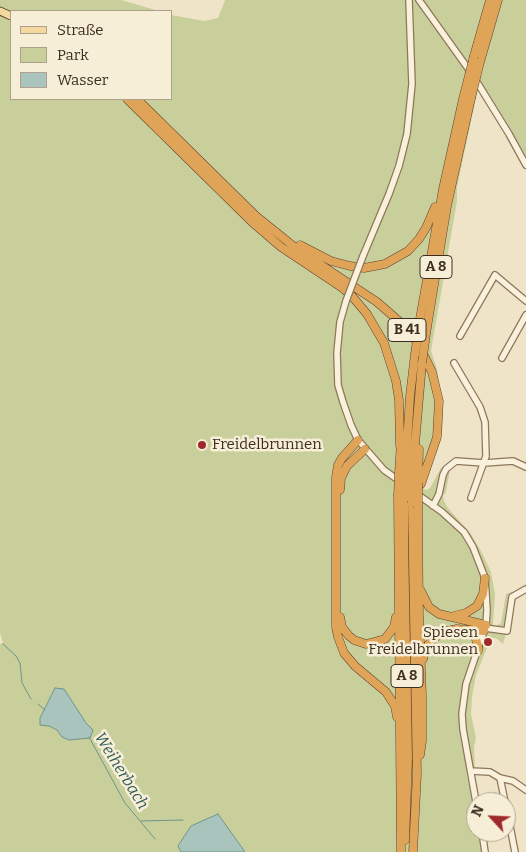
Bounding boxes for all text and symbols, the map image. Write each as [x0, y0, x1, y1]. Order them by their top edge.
legend [10, 10, 172, 100]
text: Straße [57, 21, 103, 39]
text: Park [57, 46, 89, 64]
text: Wasser [57, 71, 108, 89]
road number: A 8 [420, 256, 452, 278]
road number: B 41 [388, 318, 426, 342]
place label: Freidelbrunnen [212, 436, 322, 454]
marker: Freidelbrunnen [196, 439, 208, 451]
place label: Spiesen Freidelbrunnen [368, 624, 478, 659]
marker: Spiesen Freidelbrunnen [482, 636, 494, 648]
road number: A 8 [391, 664, 423, 688]
water label: Weiherbach [90, 729, 152, 813]
north arrow [466, 792, 516, 842]
text: N [468, 802, 488, 819]

